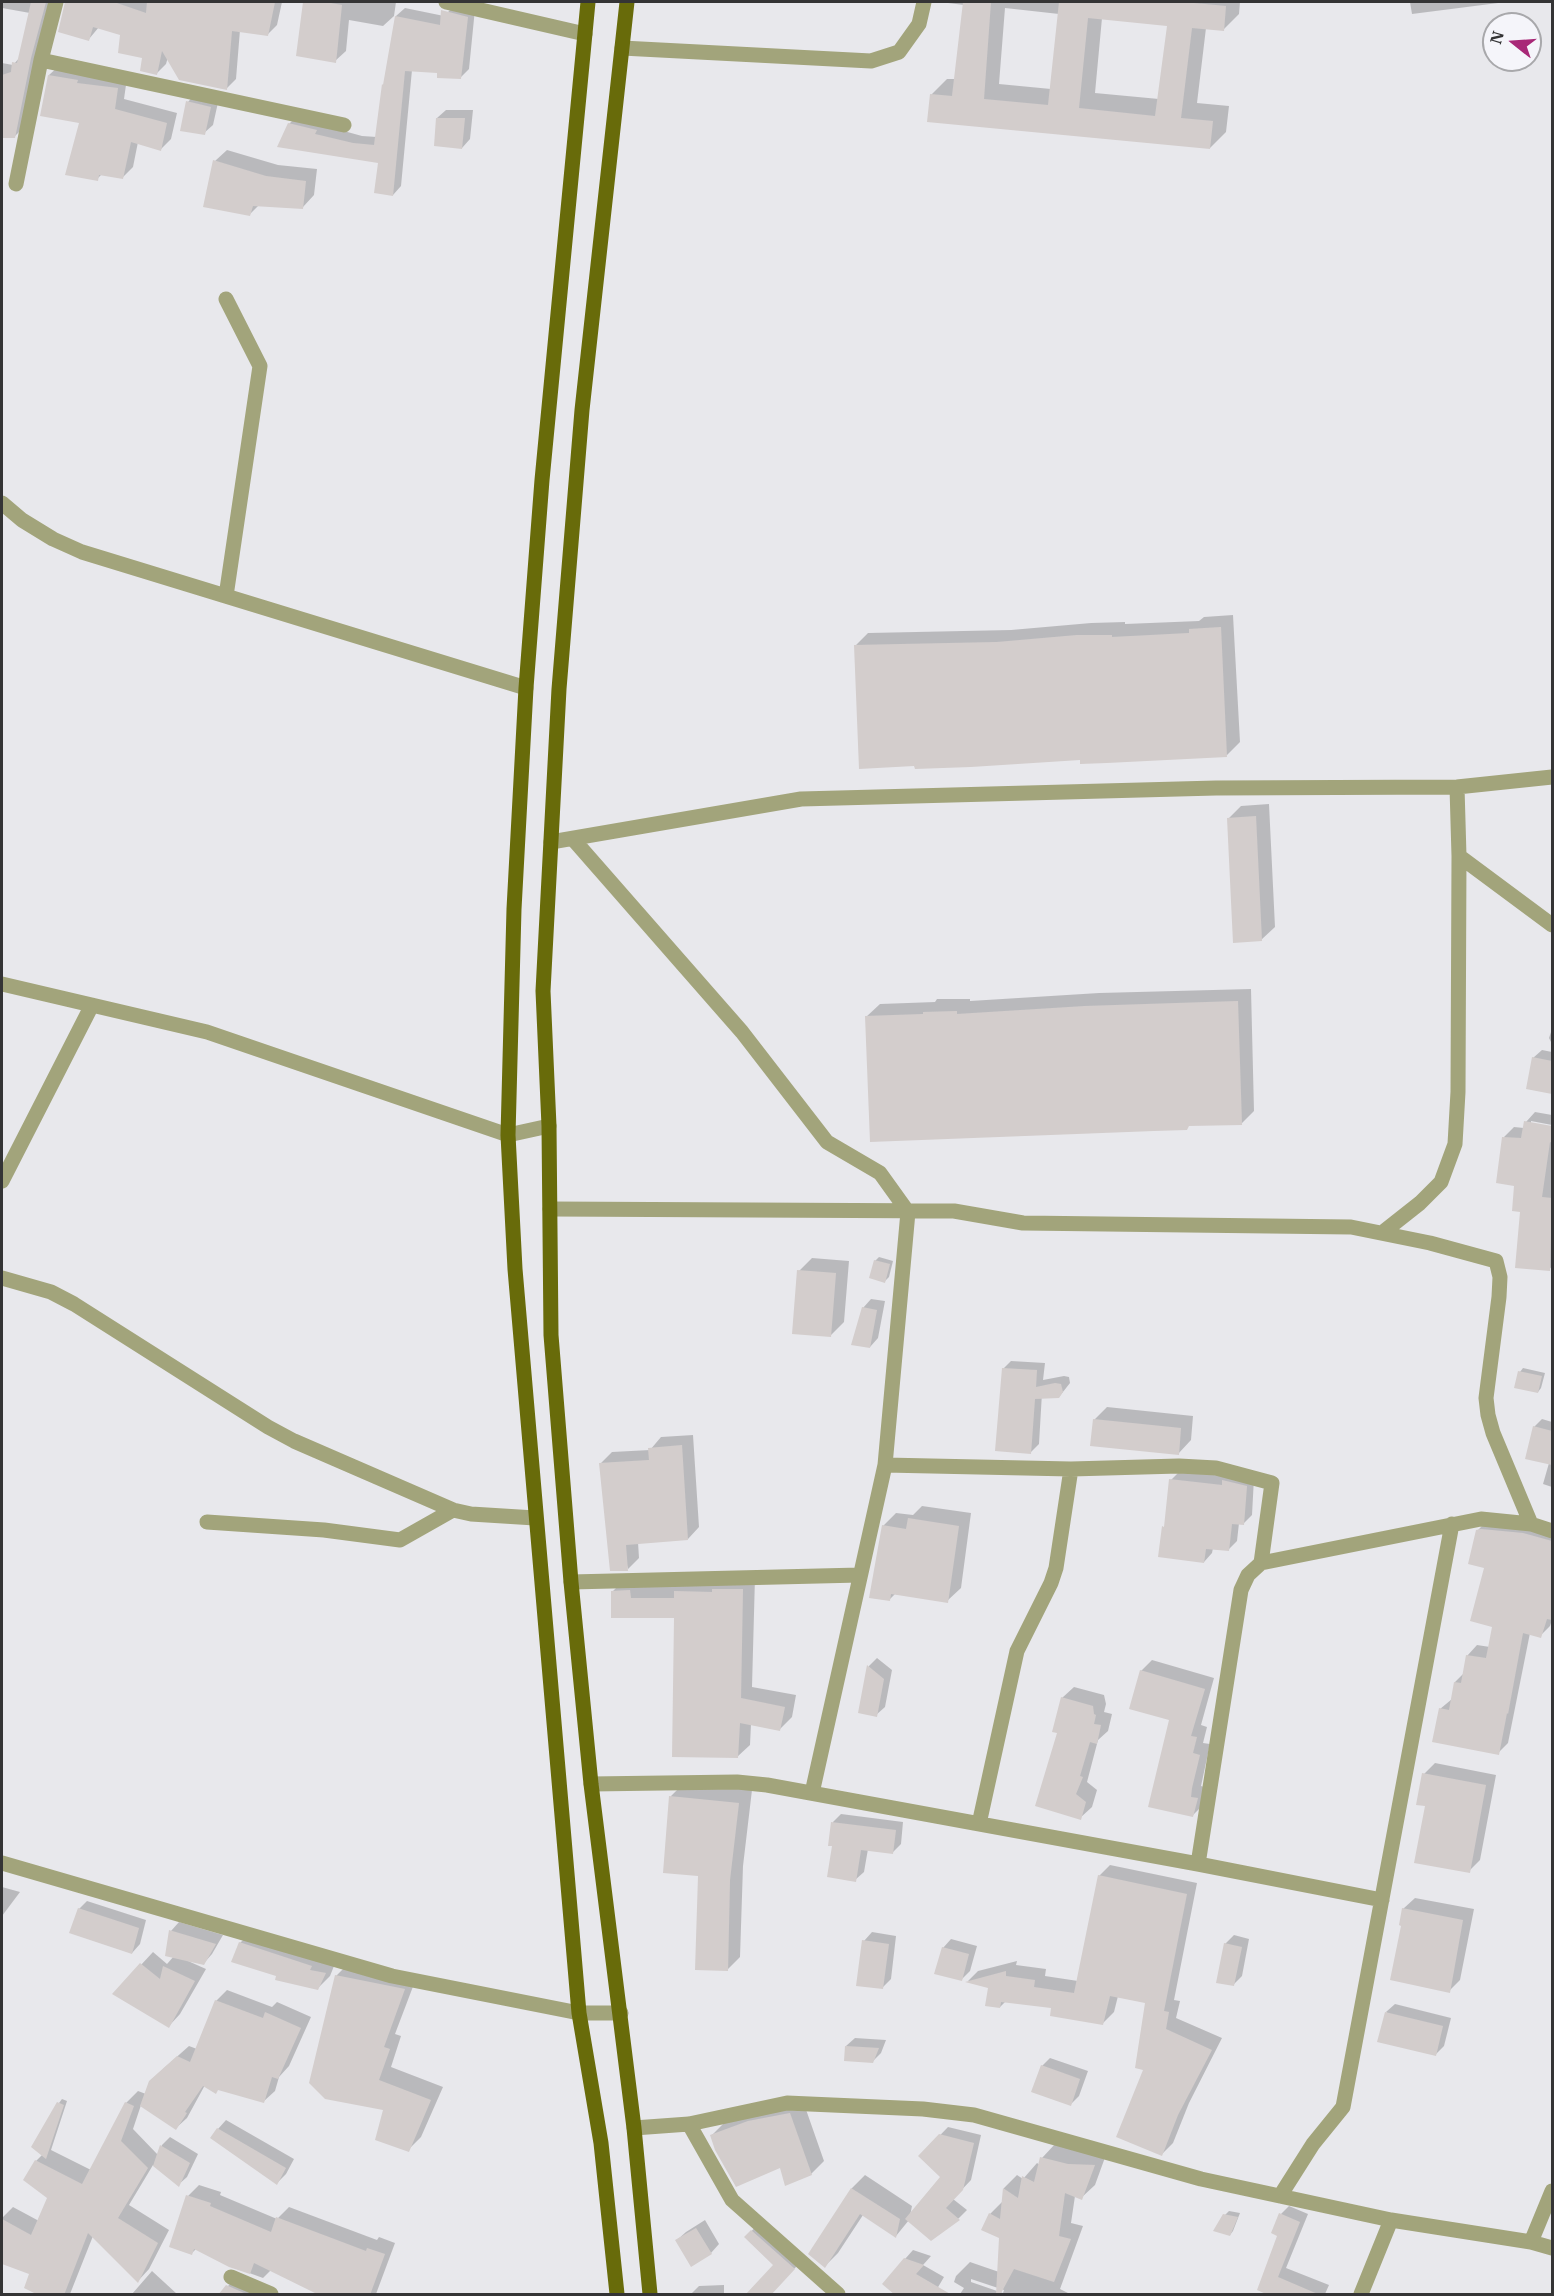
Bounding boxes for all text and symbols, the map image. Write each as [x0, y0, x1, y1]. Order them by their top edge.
north arrow [1482, 12, 1542, 72]
text: N [1485, 28, 1508, 46]

